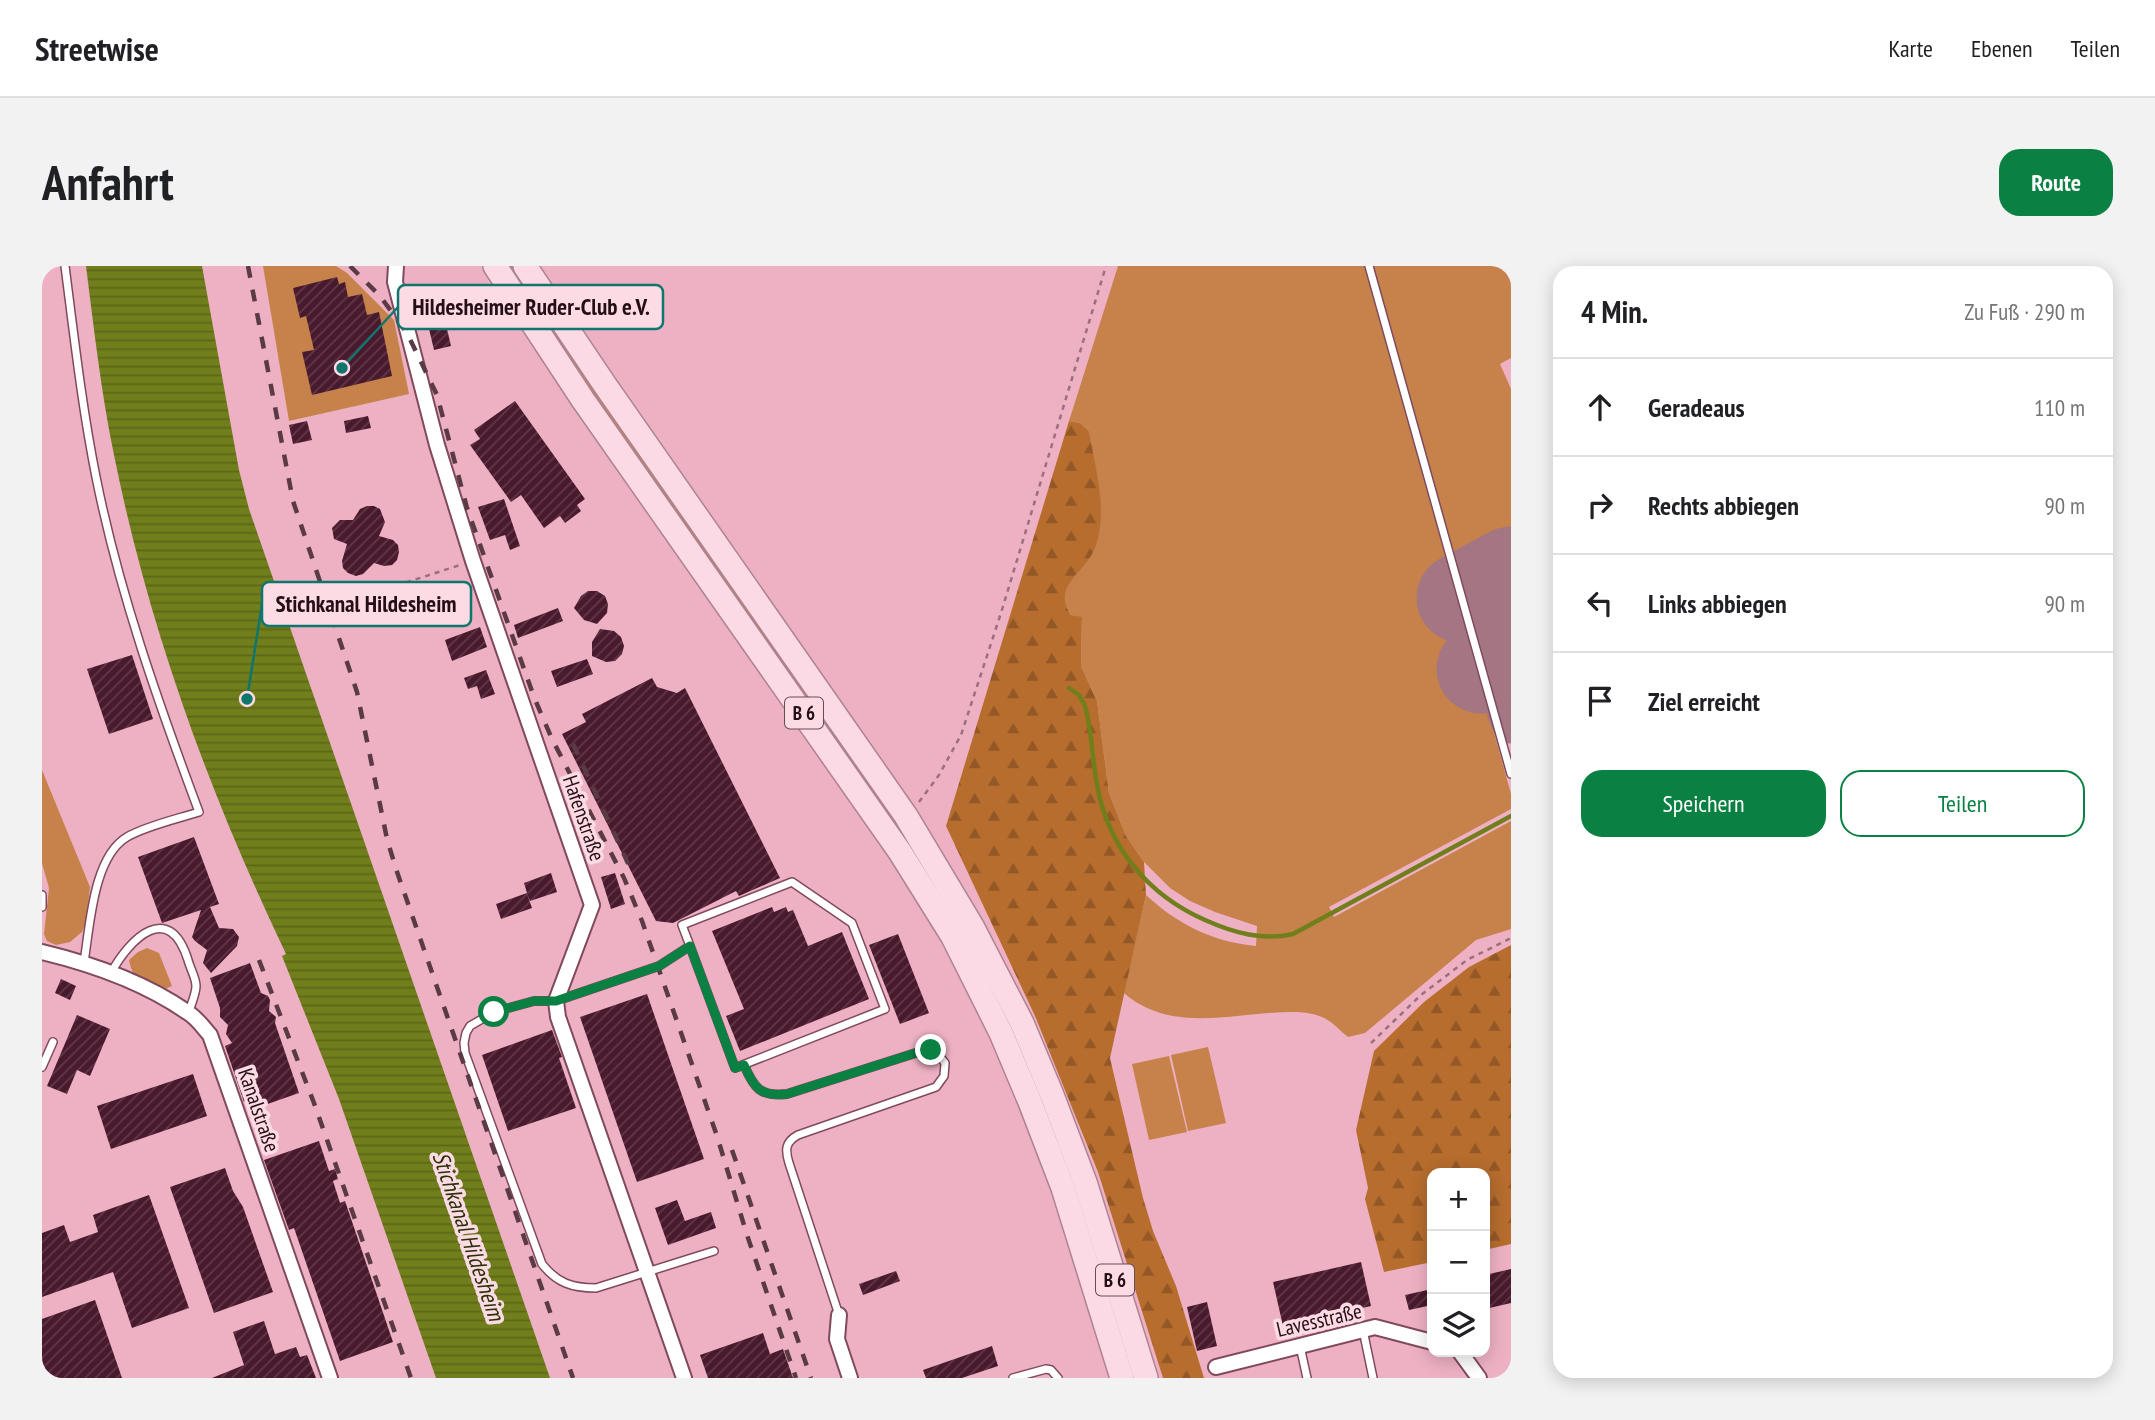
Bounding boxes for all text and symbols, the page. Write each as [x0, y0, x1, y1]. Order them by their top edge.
text: Streetwise [35, 27, 159, 70]
text: Karte [1889, 33, 1933, 64]
text: Ebenen [1971, 33, 2033, 64]
text: Teilen [2071, 33, 2120, 64]
button: Route [1999, 149, 2113, 216]
text: Anfahrt [42, 150, 174, 214]
callout: Hildesheimer Ruder-Club e.V. [398, 285, 663, 329]
text: Hildesheimer Ruder-Club e.V. [412, 292, 650, 321]
text: 4 Min. [1581, 292, 1648, 331]
text: Zu Fuß · 290 m [1964, 297, 2085, 326]
icon: ahead [1581, 388, 1619, 426]
text: Geradeaus [1648, 391, 1745, 424]
text: 110 m [2034, 393, 2085, 422]
icon: right [1581, 486, 1619, 524]
text: Rechts abbiegen [1648, 489, 1799, 522]
text: 90 m [2044, 491, 2085, 520]
callout: Stichkanal Hildesheim [262, 582, 471, 626]
icon: left [1581, 584, 1619, 622]
text: Links abbiegen [1648, 587, 1787, 620]
text: Stichkanal Hildesheim [275, 589, 457, 618]
text: 90 m [2044, 589, 2085, 618]
icon: arrive [1581, 682, 1619, 720]
text: Ziel erreicht [1648, 685, 1760, 718]
road number: B 6 [785, 698, 823, 728]
button: Speichern [1581, 770, 1826, 837]
button: Teilen [1840, 770, 2085, 837]
street label: Hafenstraße [557, 772, 611, 864]
route start [478, 996, 509, 1027]
route end [915, 1034, 946, 1065]
street label: Kanalstraße [232, 1065, 286, 1155]
water label: Stichkanal Hildesheim [427, 1148, 512, 1326]
map controls [1427, 1168, 1490, 1357]
button: + [1427, 1168, 1490, 1231]
button: − [1427, 1231, 1490, 1294]
road number: B 6 [1096, 1264, 1134, 1296]
button: layers [1427, 1294, 1490, 1357]
street label: Lavesstraße [1274, 1297, 1364, 1343]

